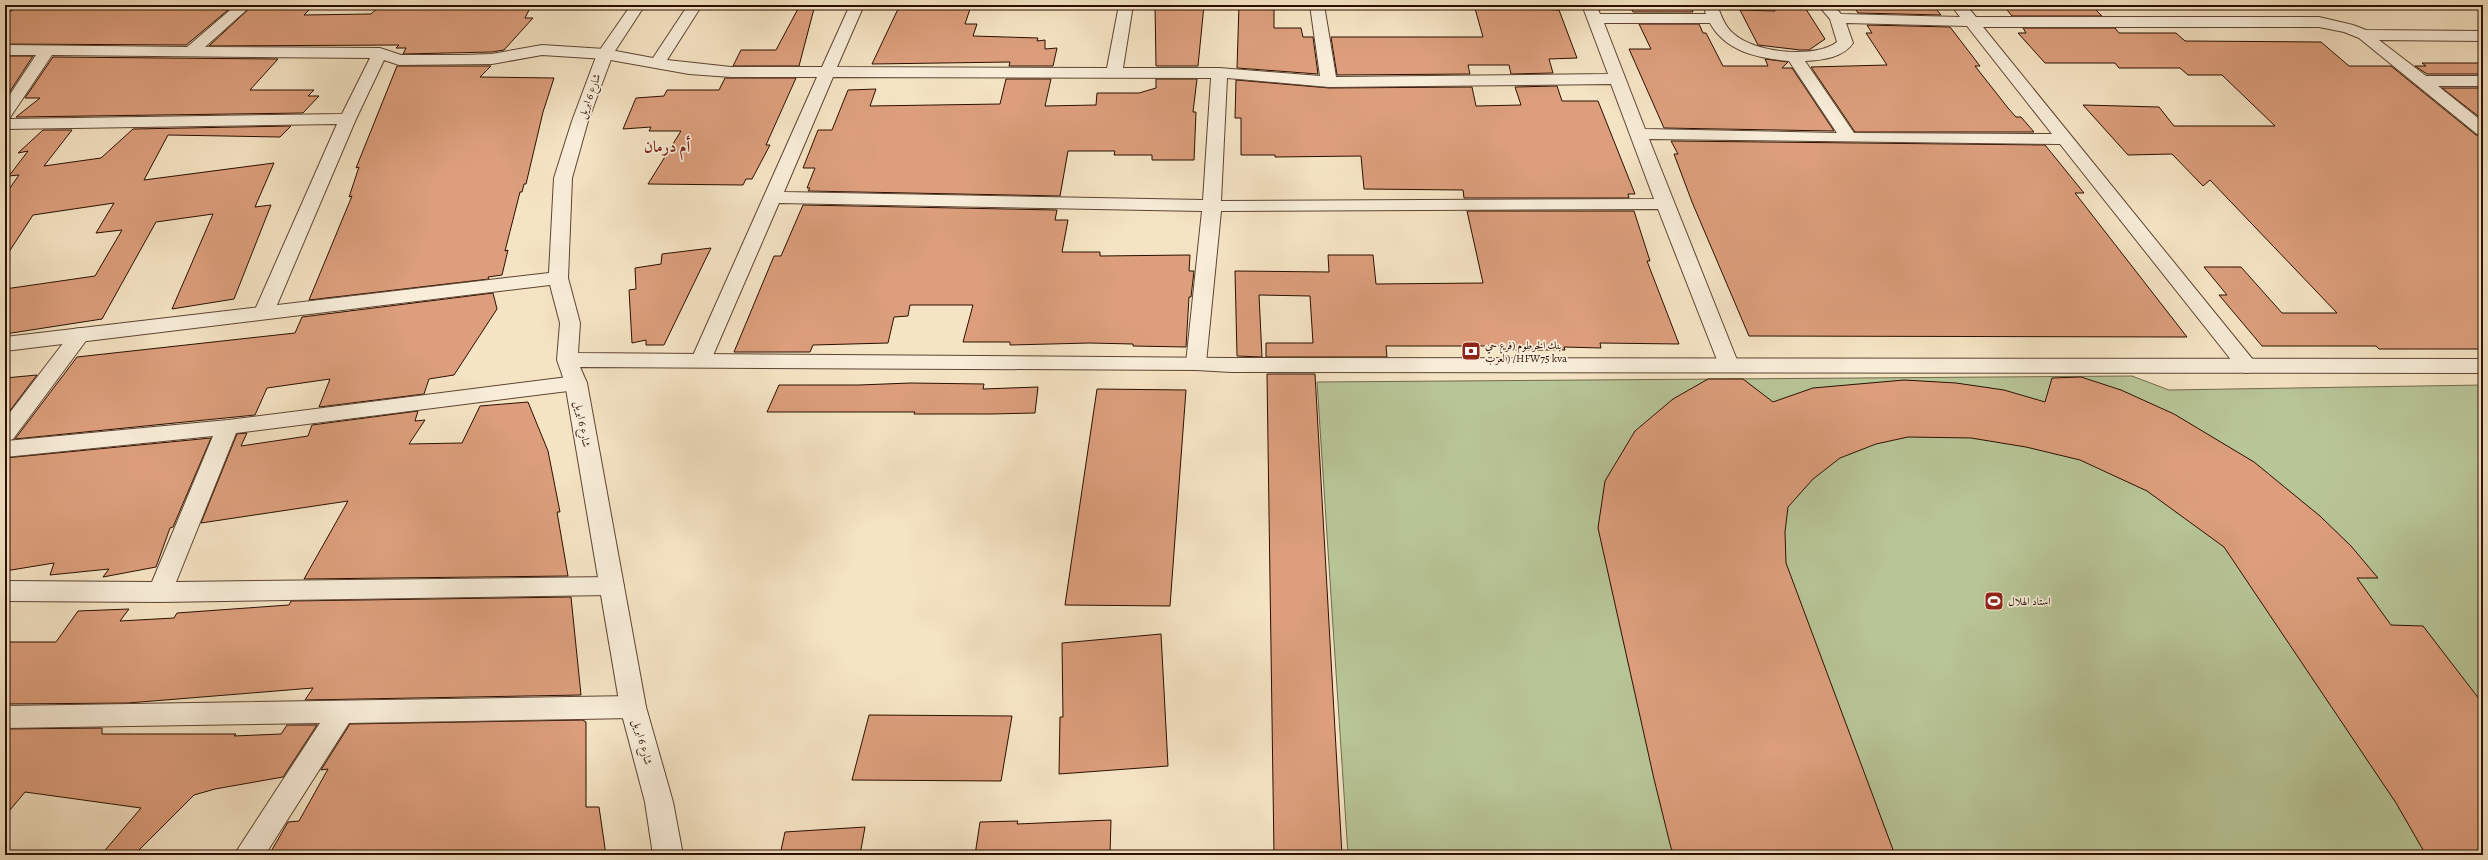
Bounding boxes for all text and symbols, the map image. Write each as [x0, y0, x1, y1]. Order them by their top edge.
street label: شارع 6 ابريل [574, 72, 606, 121]
district label: أم درمان [644, 135, 690, 161]
place label: بنك الخرطوم (فرع حي العرب) /HFW75 kva [1485, 338, 1568, 366]
bank icon: بنك الخرطوم (فرع حي العرب) /HFW75 kva [1460, 340, 1482, 362]
street label: شارع 6 ابريل [569, 400, 594, 449]
sports icon: استاد الهلال [1983, 590, 2005, 612]
place label: استاد الهلال [2008, 594, 2051, 609]
street label: شارع 6 ابريل [627, 718, 656, 767]

